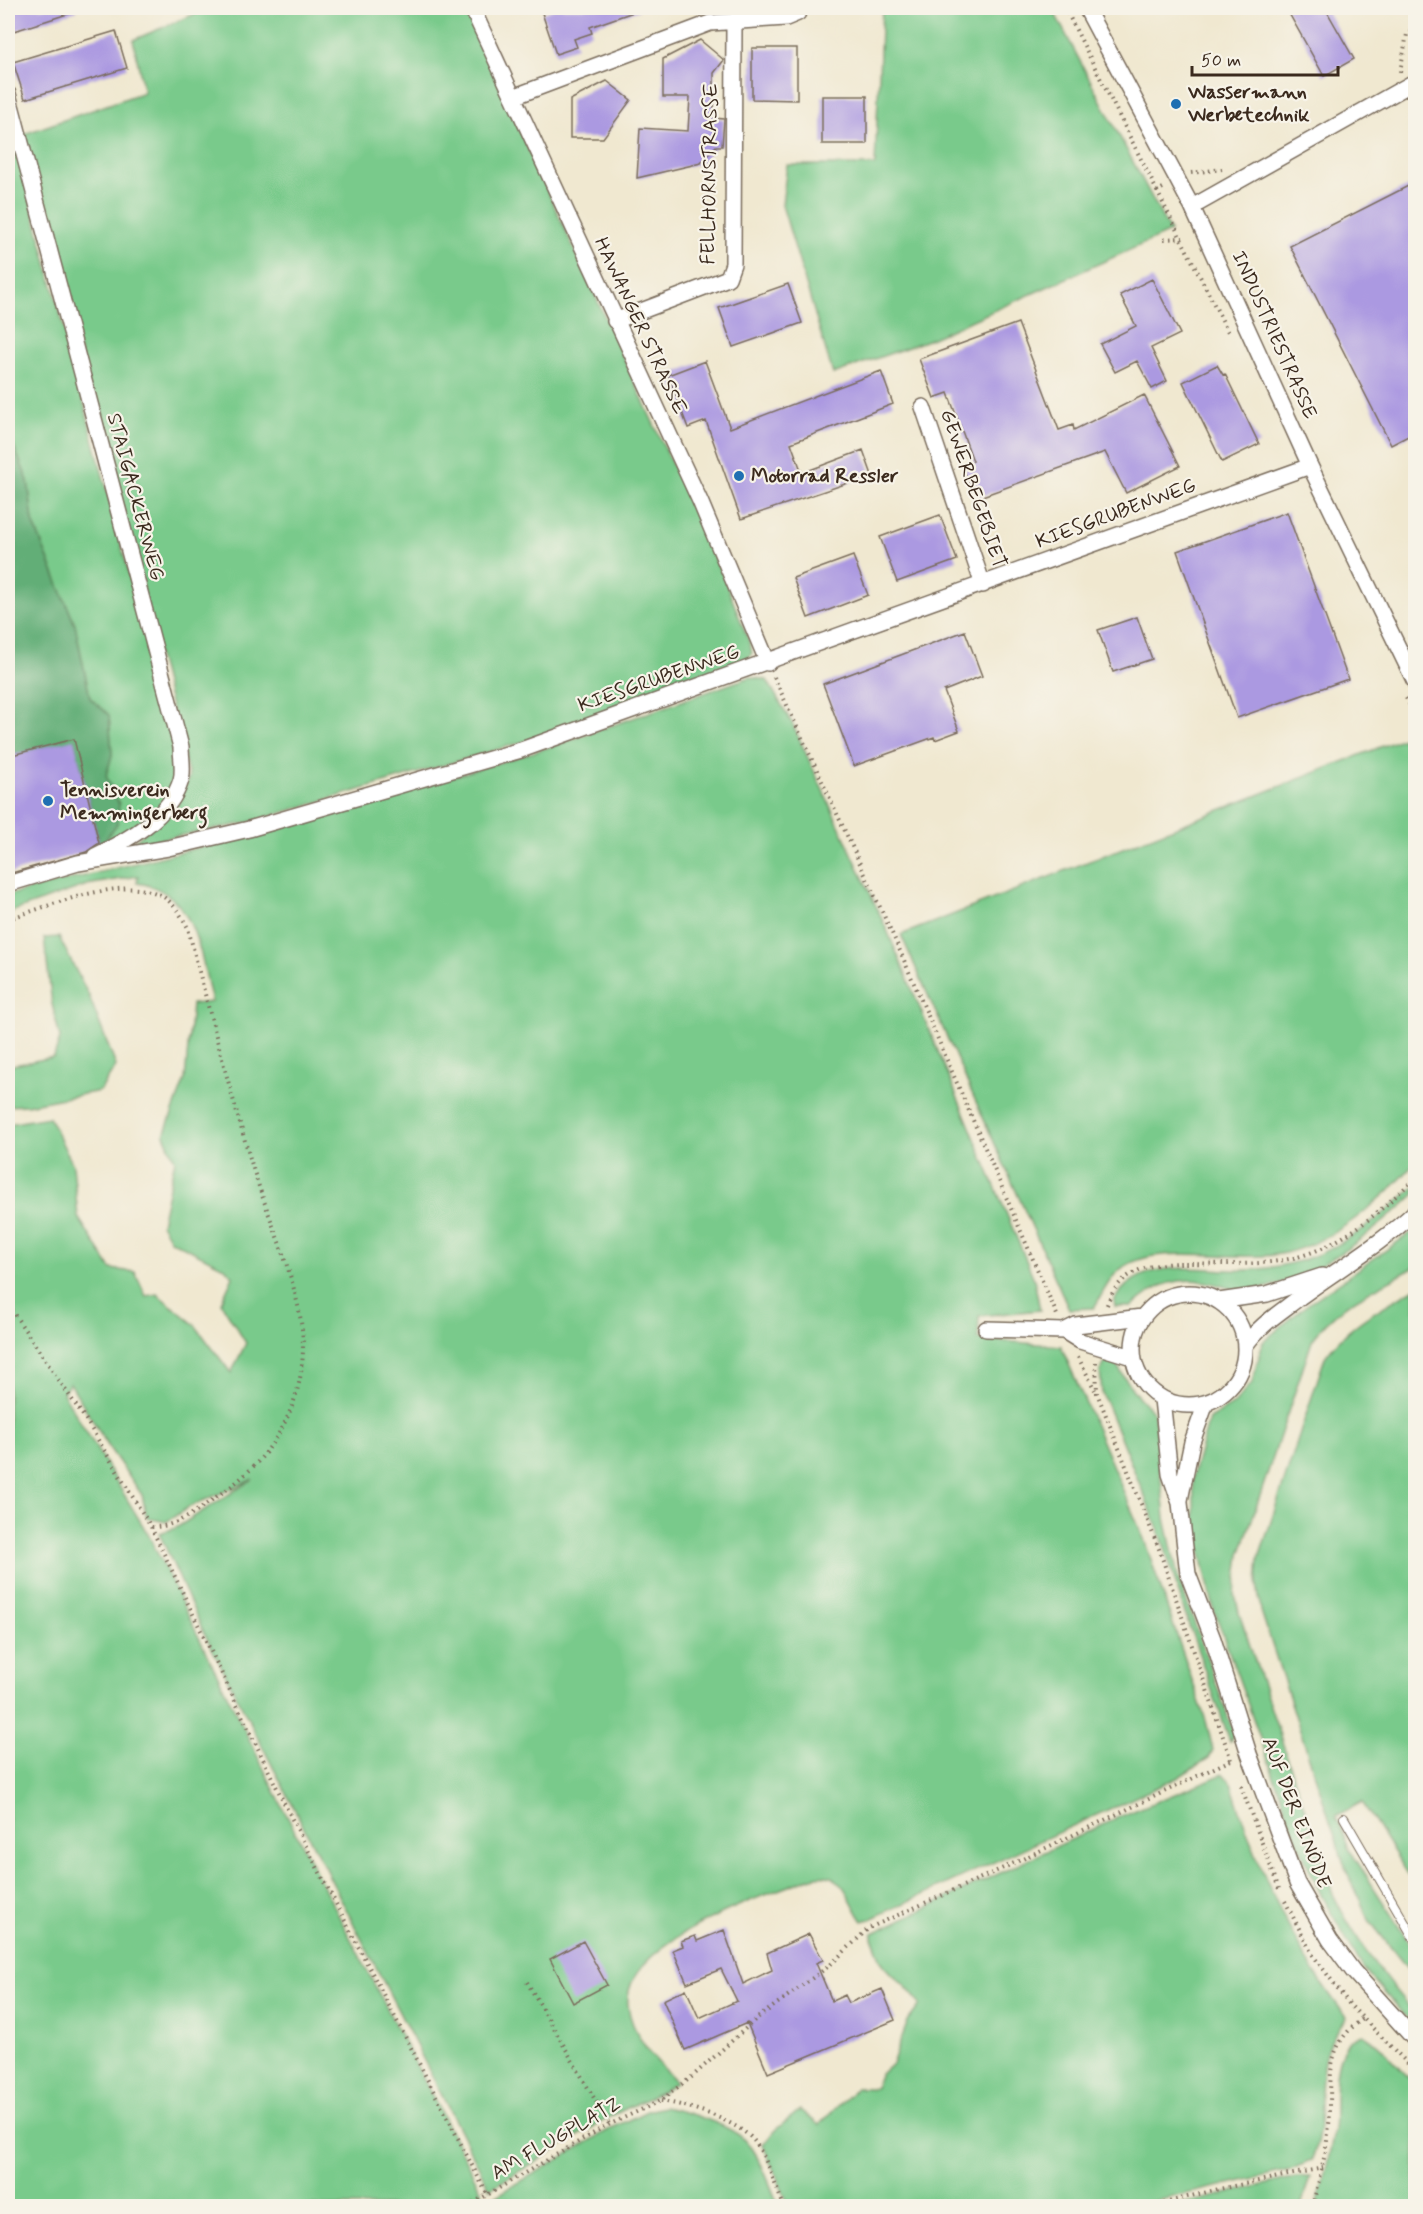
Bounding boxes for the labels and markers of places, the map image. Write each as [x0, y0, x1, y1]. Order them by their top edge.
place label: Wassermann Werbetechnik [1187, 79, 1310, 129]
marker: Wassermann Werbetechnik [1169, 97, 1183, 111]
place label: Motorrad Ressler [751, 463, 899, 490]
marker: Motorrad Ressler [732, 469, 746, 483]
place label: Tennisverein Memmingerberg [60, 777, 208, 829]
marker: Tennisverein Memmingerberg [41, 794, 55, 808]

